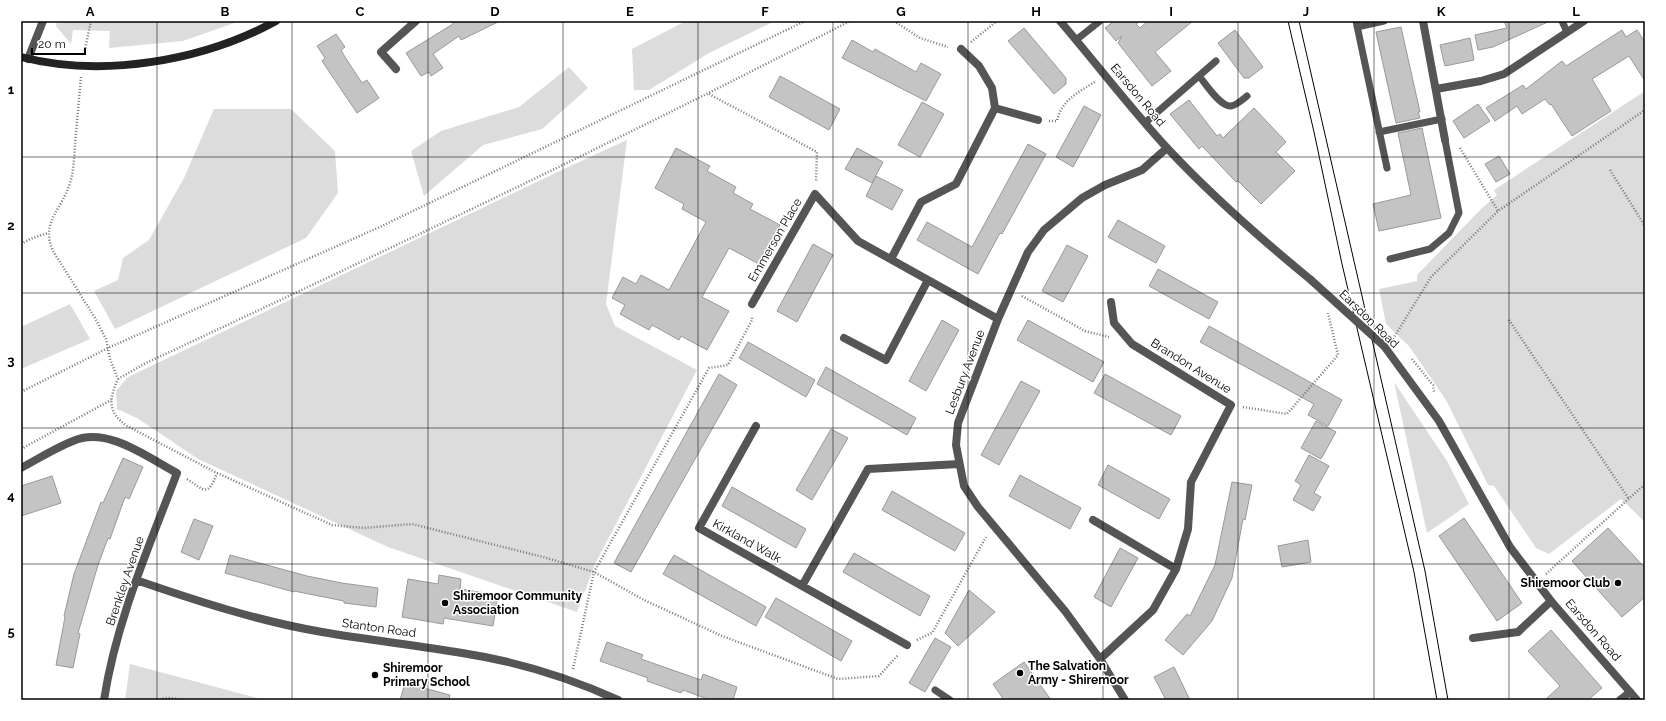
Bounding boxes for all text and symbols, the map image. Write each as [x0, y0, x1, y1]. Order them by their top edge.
text: A [86, 4, 95, 19]
text: B [221, 4, 230, 19]
text: C [356, 4, 365, 19]
text: D [490, 4, 500, 19]
text: E [626, 4, 634, 19]
text: F [761, 4, 769, 19]
text: G [896, 4, 906, 19]
text: H [1031, 4, 1041, 19]
text: I [1169, 4, 1173, 19]
text: J [1303, 4, 1309, 19]
text: K [1437, 4, 1446, 19]
text: L [1572, 4, 1580, 19]
scale bar [32, 30, 85, 56]
text: 20 m [38, 37, 66, 51]
street label: Earsdon Road [1108, 61, 1168, 129]
text: 1 [8, 82, 15, 97]
street label: Emmerson Place [745, 196, 805, 284]
text: 2 [7, 218, 15, 233]
street label: Earsdon Road [1336, 287, 1402, 351]
street label: Lesbury Avenue [942, 328, 988, 416]
street label: Brandon Avenue [1148, 336, 1234, 396]
text: 3 [7, 353, 15, 368]
text: 4 [7, 488, 15, 503]
street label: Kirkland Walk [710, 516, 784, 566]
street label: Brenkley Avenue [103, 535, 147, 627]
place label: Shiremoor Club [1521, 576, 1610, 590]
marker: Shiremoor Club [1613, 578, 1623, 588]
place label: Shiremoor Community Association [453, 589, 582, 617]
street label: Earsdon Road [1562, 596, 1624, 664]
marker: Shiremoor Community Association [440, 598, 450, 608]
street label: Stanton Road [341, 616, 417, 640]
text: 5 [7, 624, 15, 639]
place label: The Salvation Army - Shiremoor [1028, 659, 1129, 687]
place label: Shiremoor Primary School [383, 661, 470, 689]
marker: The Salvation Army - Shiremoor [1015, 668, 1025, 678]
marker: Shiremoor Primary School [370, 670, 380, 680]

